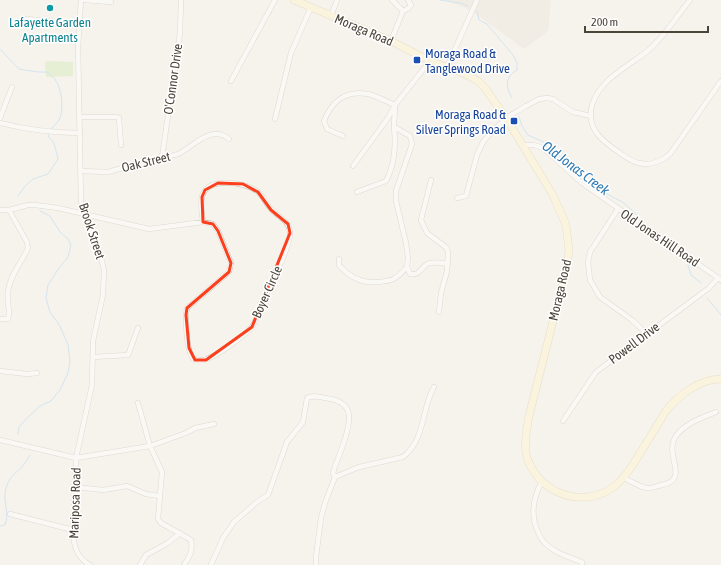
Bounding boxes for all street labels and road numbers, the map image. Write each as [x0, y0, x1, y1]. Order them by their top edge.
street label: Moraga Road [332, 11, 396, 49]
street label: O'Connor Drive [161, 43, 185, 115]
street label: Oak Street [120, 149, 172, 175]
street label: Brook Street [76, 201, 108, 261]
street label: Old Jonas Hill Road [618, 206, 702, 270]
street label: Moraga Road [546, 258, 574, 322]
street label: Boyer Circle [249, 263, 285, 320]
street label: Powell Drive [606, 319, 662, 367]
street label: Mariposa Road [66, 467, 84, 539]

